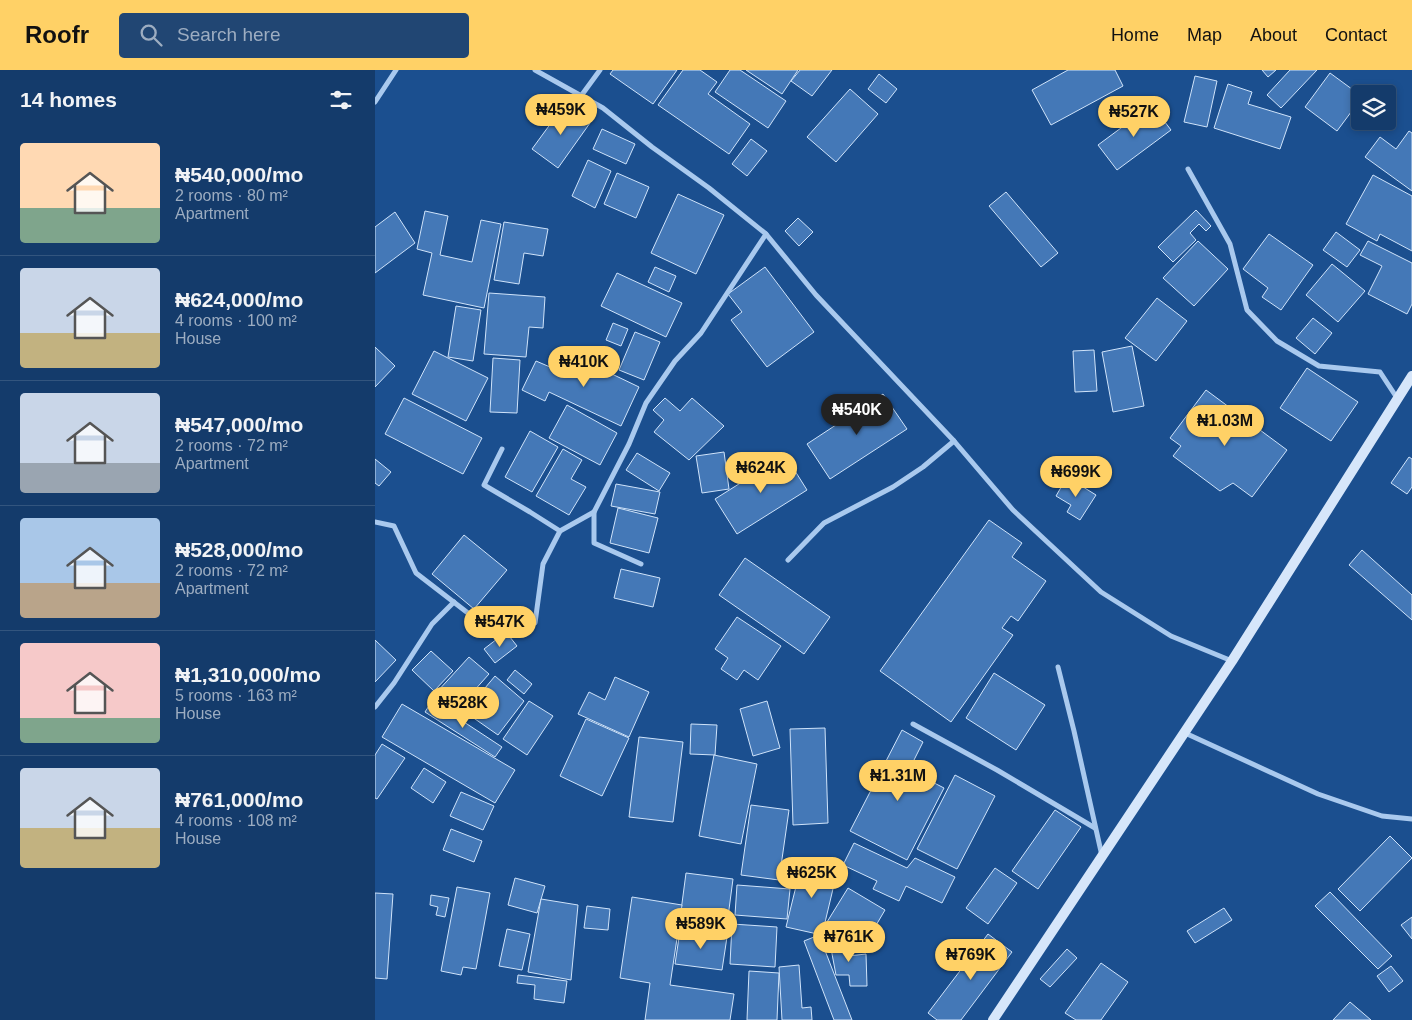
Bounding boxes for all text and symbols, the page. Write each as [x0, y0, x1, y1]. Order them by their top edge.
search box [119, 13, 469, 58]
text: Roofr [25, 21, 89, 48]
icon: search [137, 21, 165, 49]
text: Search here [177, 24, 281, 45]
text: Home [1111, 25, 1159, 45]
text: Map [1187, 25, 1222, 45]
text: About [1250, 25, 1297, 45]
text: Contact [1325, 25, 1387, 45]
map controls [1351, 85, 1396, 130]
button: layers [1351, 85, 1396, 130]
icon: filters [327, 86, 355, 114]
text: 14 homes [20, 88, 117, 111]
pin: ₦459K [526, 93, 596, 136]
pin: ₦527K [1099, 96, 1169, 138]
text: ₦459K [536, 101, 586, 118]
text: ₦527K [1109, 103, 1159, 120]
icon: home [60, 163, 120, 223]
text: ₦540,000/mo [175, 163, 303, 186]
text: 2 rooms · 80 m² [175, 187, 288, 204]
text: Apartment [175, 205, 249, 222]
icon: home [60, 288, 120, 348]
text: ₦624,000/mo [175, 288, 303, 311]
text: 4 rooms · 100 m² [175, 312, 297, 329]
text: House [175, 330, 221, 347]
pin: ₦410K [549, 346, 619, 388]
text: ₦410K [559, 353, 609, 370]
pin: ₦540K [822, 394, 892, 436]
text: ₦540K [832, 401, 882, 418]
pin: ₦1.03M [1184, 404, 1266, 447]
text: ₦1.03M [1197, 412, 1253, 429]
icon: home [60, 413, 120, 473]
text: ₦547,000/mo [175, 413, 303, 436]
text: 2 rooms · 72 m² [175, 437, 288, 454]
pin: ₦624K [726, 452, 796, 494]
text: Apartment [175, 455, 249, 472]
pin: ₦699K [1041, 456, 1111, 498]
text: ₦624K [736, 459, 786, 476]
text: ₦699K [1051, 463, 1101, 480]
icon: home [60, 538, 120, 598]
text: ₦528,000/mo [175, 538, 303, 561]
text: 2 rooms · 72 m² [175, 562, 288, 579]
text: Apartment [175, 580, 249, 597]
pin: ₦547K [465, 606, 535, 648]
text: ₦547K [475, 613, 525, 630]
icon: home [60, 663, 120, 723]
text: ₦1,310,000/mo [175, 663, 321, 686]
pin: ₦528K [428, 686, 498, 729]
text: 5 rooms · 163 m² [175, 687, 297, 704]
text: ₦528K [438, 694, 488, 711]
text: House [175, 705, 221, 722]
pin: ₦1.31M [857, 760, 939, 802]
text: ₦1.31M [870, 767, 926, 784]
icon: home [60, 788, 120, 848]
text: ₦761,000/mo [175, 788, 303, 811]
text: 4 rooms · 108 m² [175, 812, 297, 829]
text: House [175, 830, 221, 847]
pin: ₦625K [777, 856, 847, 899]
text: ₦625K [787, 864, 837, 881]
pin: ₦589K [666, 908, 736, 950]
text: ₦589K [676, 915, 726, 932]
pin: ₦761K [814, 920, 884, 963]
text: ₦761K [824, 928, 874, 945]
pin: ₦769K [936, 938, 1006, 981]
text: ₦769K [946, 946, 996, 963]

